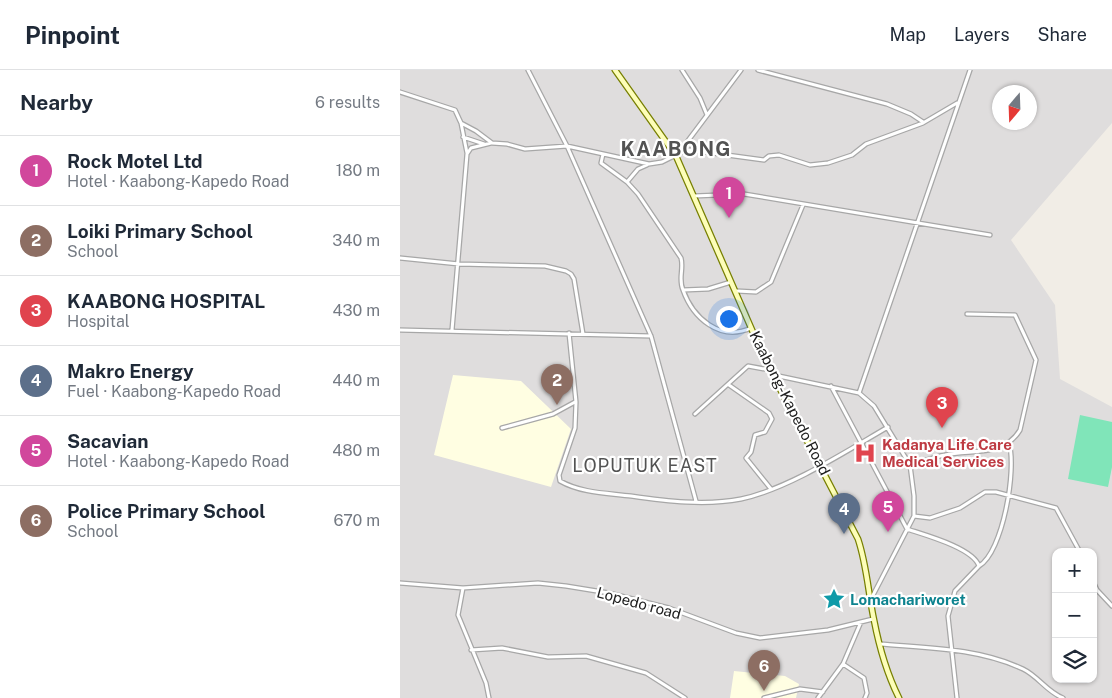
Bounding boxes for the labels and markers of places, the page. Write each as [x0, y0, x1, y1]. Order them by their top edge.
pin: 1 [713, 177, 745, 218]
pin: 2 [541, 364, 573, 405]
pin: 3 [926, 387, 958, 428]
place label: Kadanya Life Care Medical Services [882, 436, 1012, 470]
hospital icon: Kadanya Life Care Medical Services [852, 440, 878, 466]
pin: 5 [872, 491, 904, 532]
pin: 4 [828, 493, 860, 534]
place icon: Lomachariworet [821, 586, 847, 612]
place label: Lomachariworet [850, 591, 966, 608]
pin: 6 [748, 650, 780, 691]

